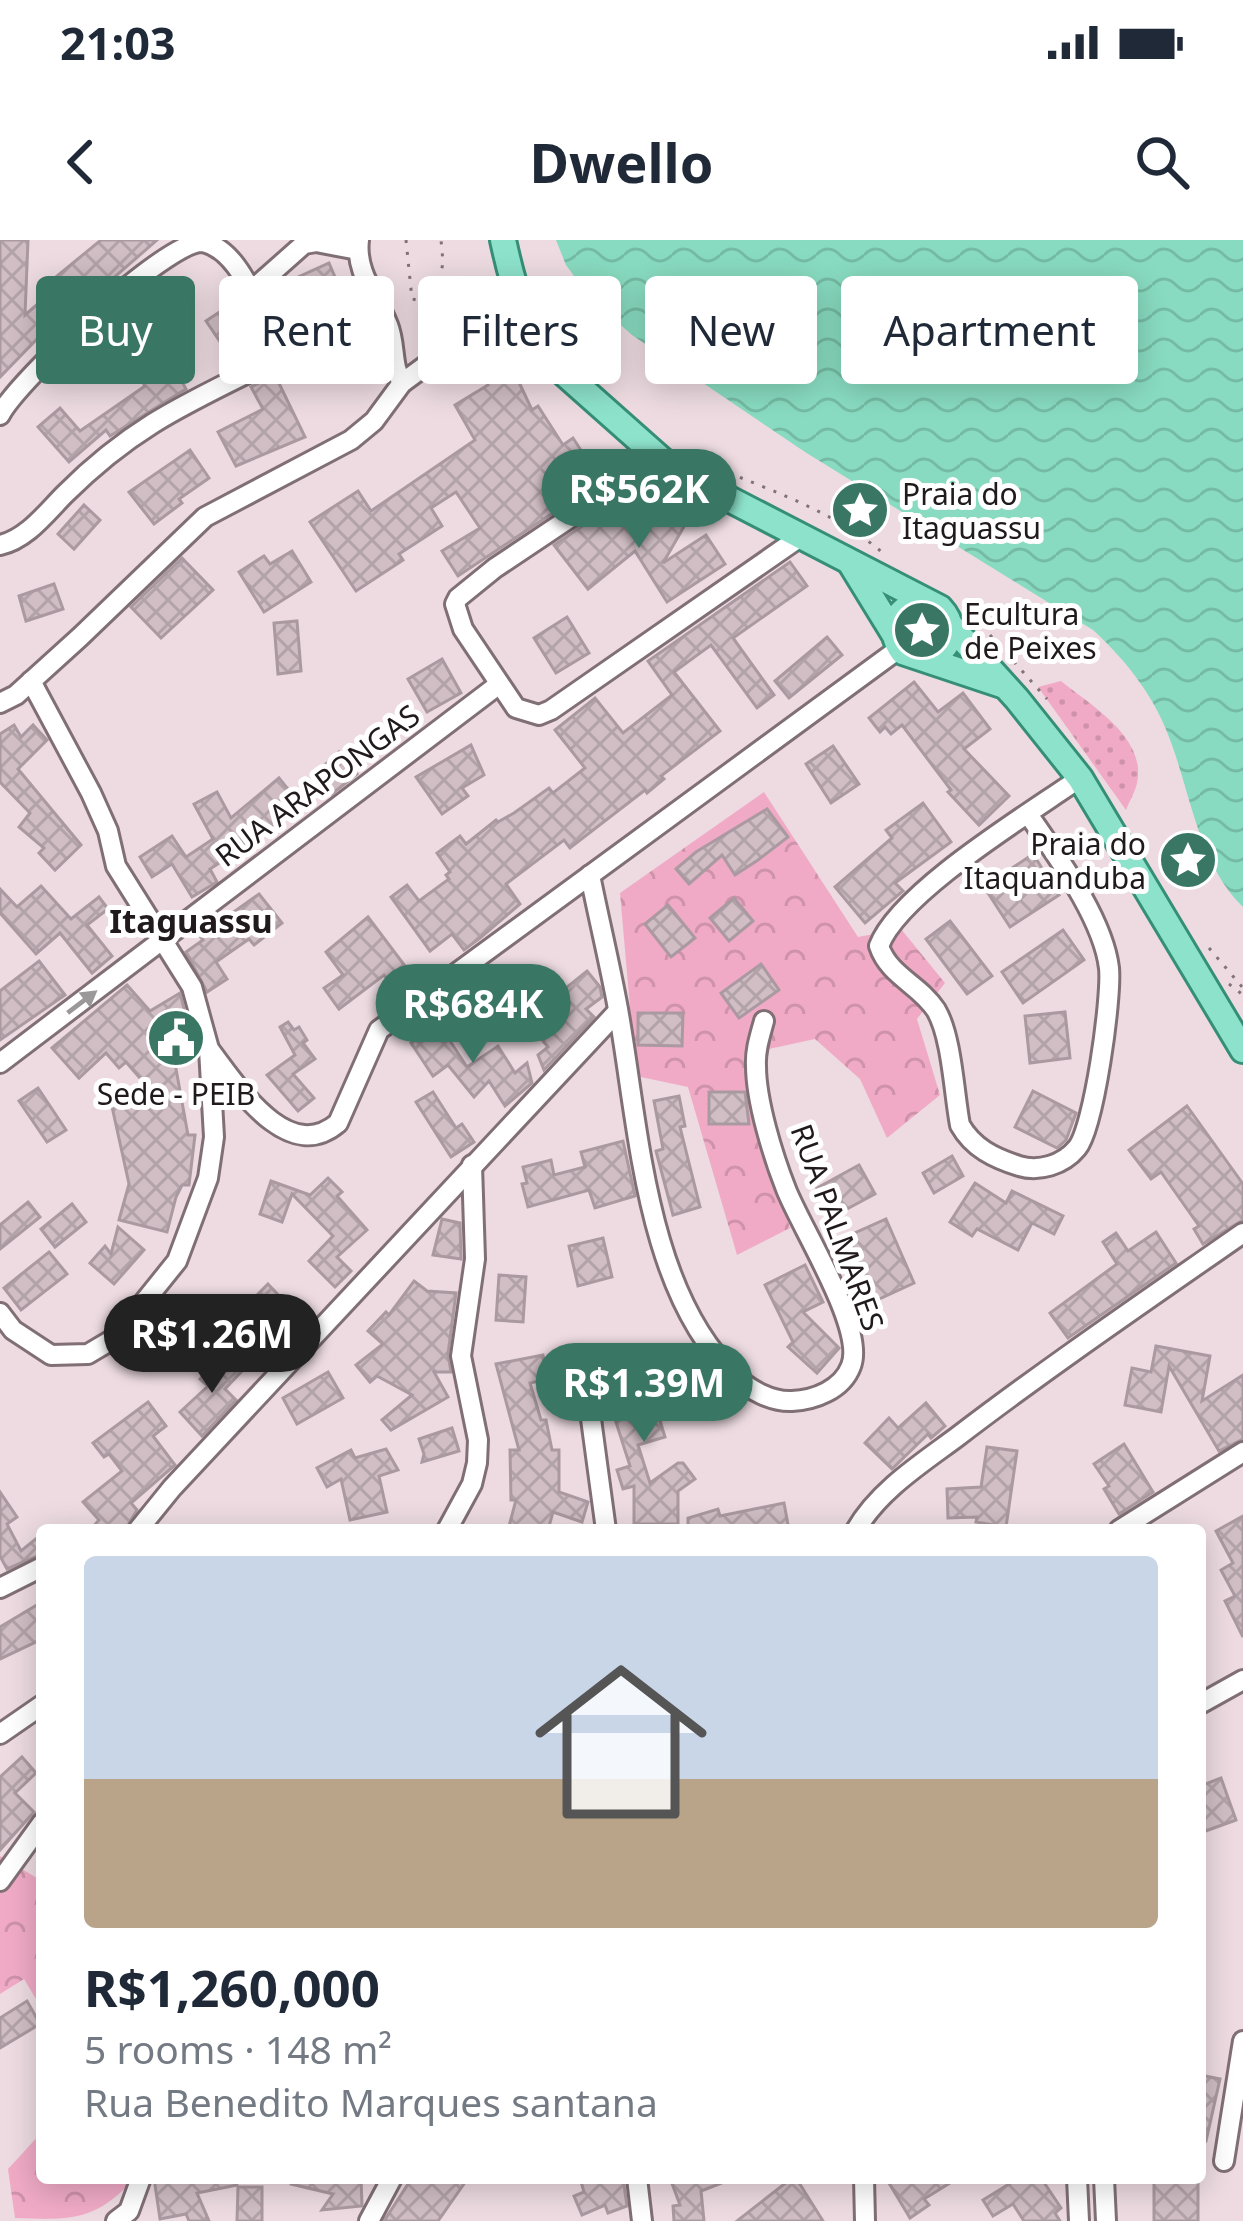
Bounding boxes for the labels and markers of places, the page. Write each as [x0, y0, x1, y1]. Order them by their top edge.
pin: R$562K [541, 449, 737, 551]
place label: Praia do Itaguassu [902, 473, 1041, 548]
place icon: Praia do Itaguassu [829, 479, 891, 541]
place label: Ecultura de Peixes [964, 593, 1097, 668]
place icon: Ecultura de Peixes [891, 599, 953, 661]
place label: Praia do Itaquanduba [964, 823, 1146, 898]
place icon: Praia do Itaquanduba [1157, 829, 1219, 891]
pin: R$684K [375, 964, 571, 1066]
public building icon: Sede - PEIB [145, 1007, 207, 1069]
place label: Sede - PEIB [97, 1073, 255, 1114]
pin: R$1.26M [101, 1294, 323, 1396]
pin: R$1.39M [533, 1343, 755, 1445]

